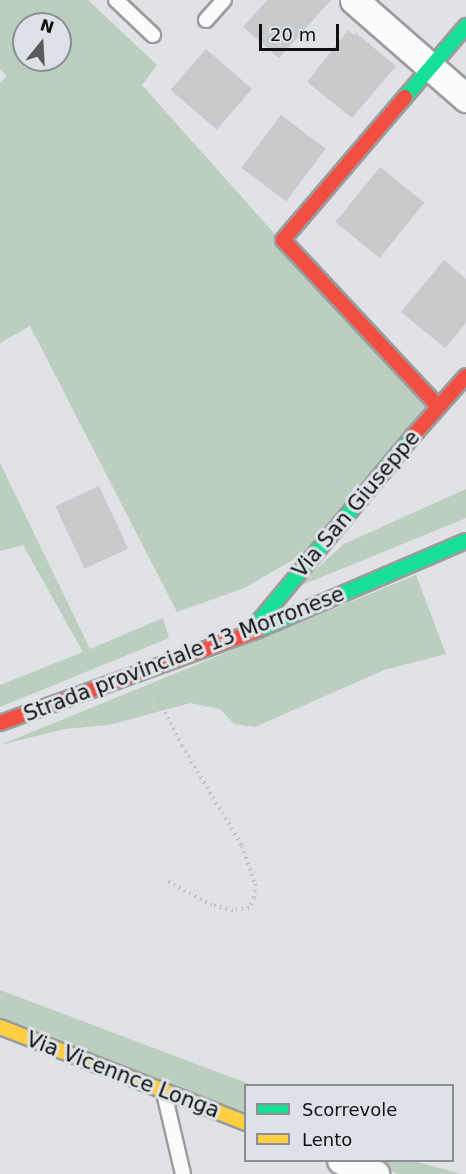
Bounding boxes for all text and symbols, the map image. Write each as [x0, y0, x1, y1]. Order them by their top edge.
north arrow [12, 12, 72, 72]
scale bar [262, 12, 342, 50]
text: N [38, 15, 56, 37]
text: 20 m [270, 24, 316, 45]
street label: Via San Giuseppe [287, 425, 425, 583]
street label: Strada provinciale 13 Morronese [20, 581, 348, 727]
street label: Via Vicennce Longa [23, 1027, 223, 1123]
legend [244, 1084, 454, 1162]
text: Scorrevole [302, 1099, 397, 1120]
text: Lento [302, 1129, 352, 1150]

